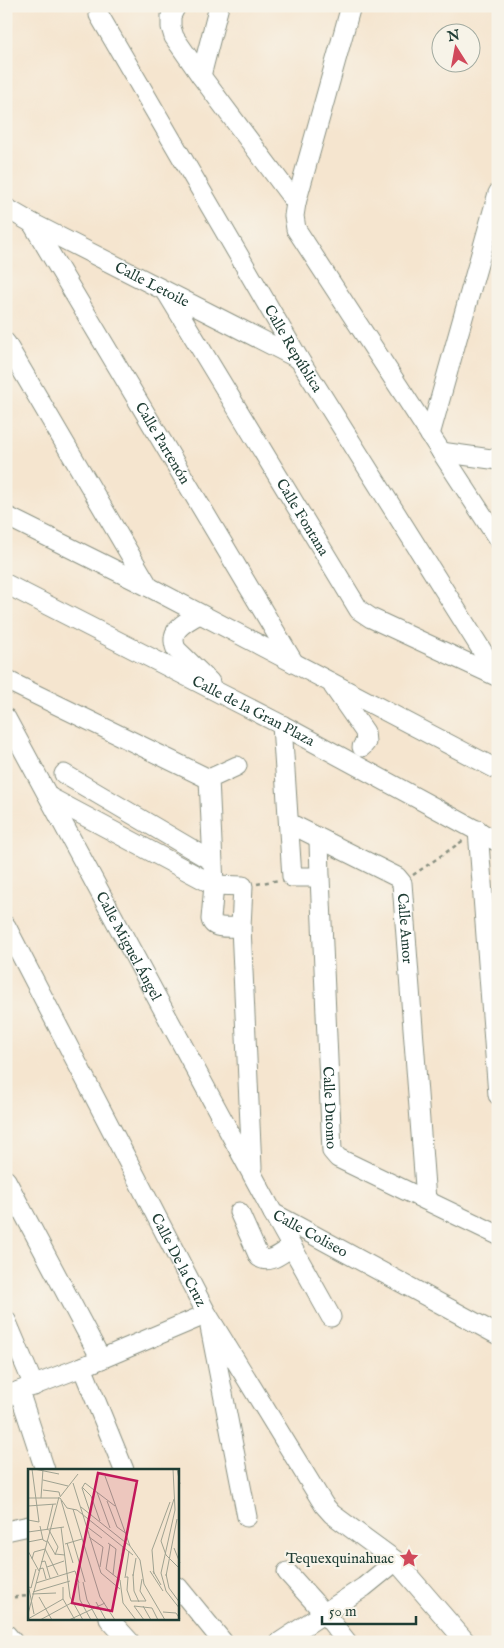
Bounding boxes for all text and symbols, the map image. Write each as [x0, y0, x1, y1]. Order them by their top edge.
north arrow [432, 22, 482, 72]
text: N [445, 26, 461, 46]
street label: Calle Letoile [111, 258, 193, 312]
street label: Calle República [260, 302, 327, 396]
street label: Calle Partenón [131, 399, 194, 488]
street label: Calle Fontana [272, 475, 333, 560]
street label: Calle de la Gran Plaza [189, 672, 318, 751]
street label: Calle Miguel Ángel [91, 888, 166, 1005]
street label: Calle Amor [393, 892, 417, 965]
street label: Calle Duomo [318, 1066, 341, 1150]
street label: Calle Coliseo [269, 1206, 351, 1262]
street label: Calle De la Cruz [146, 1210, 211, 1310]
inset map [28, 1469, 179, 1620]
place icon: Tequexquinahuac [398, 1547, 420, 1569]
place label: Tequexquinahuac [286, 1549, 394, 1568]
scale bar [322, 1593, 415, 1625]
text: 50 m [329, 1602, 357, 1621]

